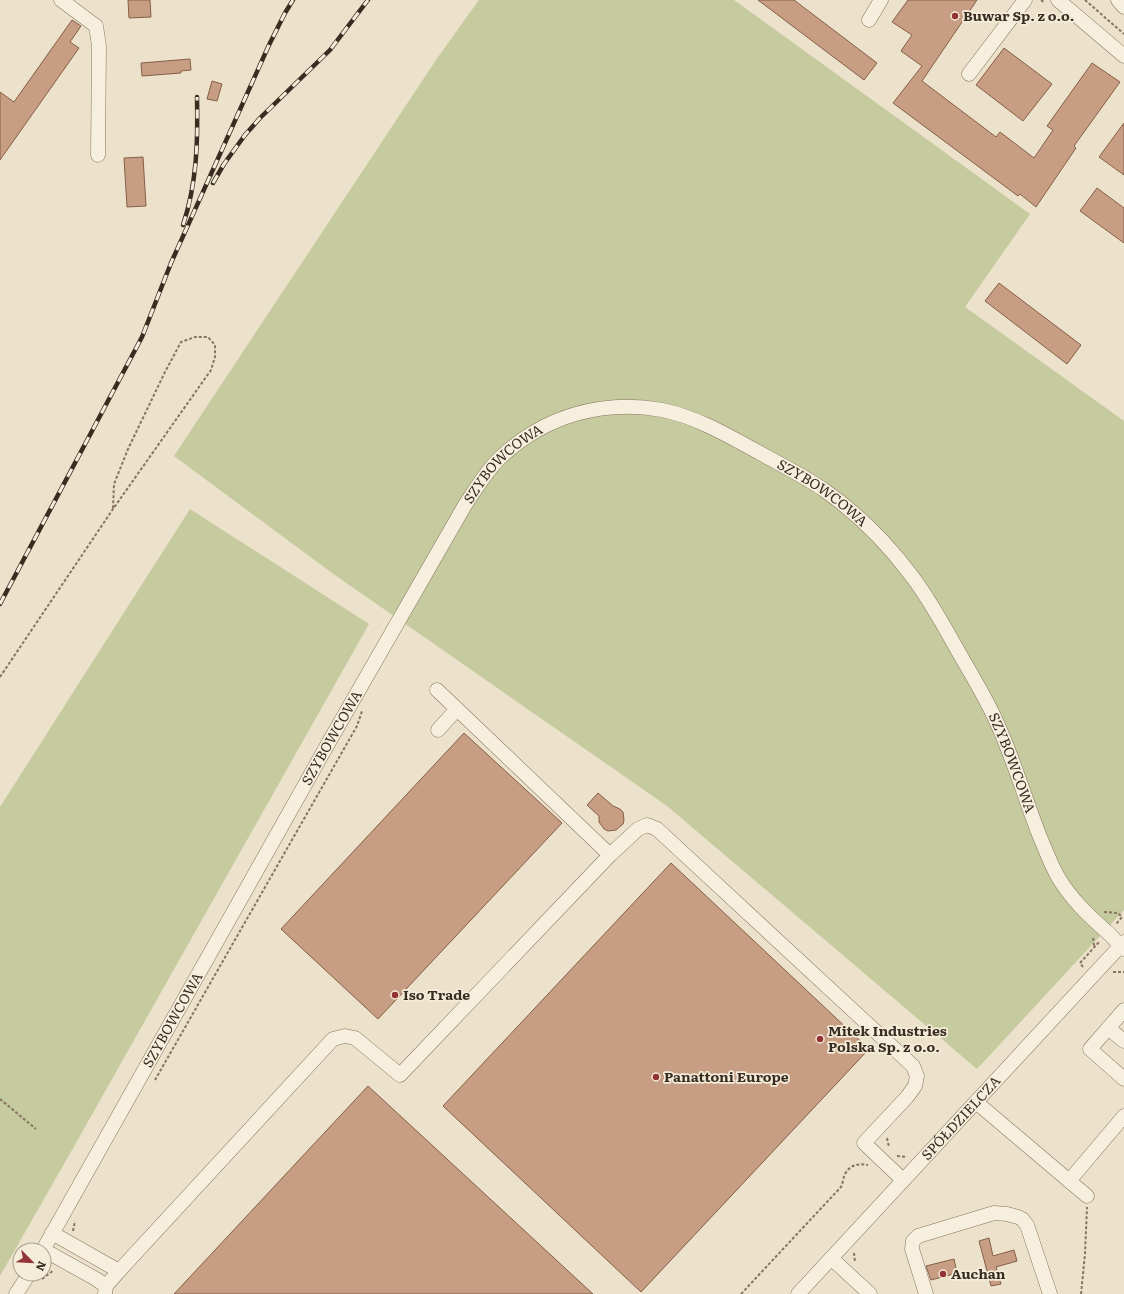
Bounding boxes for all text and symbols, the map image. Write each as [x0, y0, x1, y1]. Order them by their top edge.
place label: Buwar Sp. z o.o. [963, 5, 1074, 25]
marker: Buwar Sp. z o.o. [950, 11, 960, 21]
street label: SZYBOWCOWA [458, 418, 546, 507]
street label: SZYBOWCOWA [774, 453, 873, 531]
street label: SZYBOWCOWA [296, 685, 366, 788]
street label: SZYBOWCOWA [984, 709, 1041, 816]
street label: SZYBOWCOWA [137, 968, 207, 1071]
place label: Iso Trade [403, 984, 470, 1004]
marker: Iso Trade [390, 990, 400, 1000]
place label: Mitek Industries Polska Sp. z o.o. [828, 1020, 947, 1056]
marker: Mitek Industries Polska Sp. z o.o. [815, 1034, 825, 1044]
place label: Panattoni Europe [664, 1066, 789, 1086]
street label: SPÓŁDZIELCZA [916, 1070, 1005, 1164]
marker: Panattoni Europe [651, 1072, 661, 1082]
north arrow [12, 1242, 52, 1282]
text: N [33, 1259, 51, 1274]
place label: Auchan [951, 1263, 1006, 1283]
marker: Auchan [938, 1269, 948, 1279]

